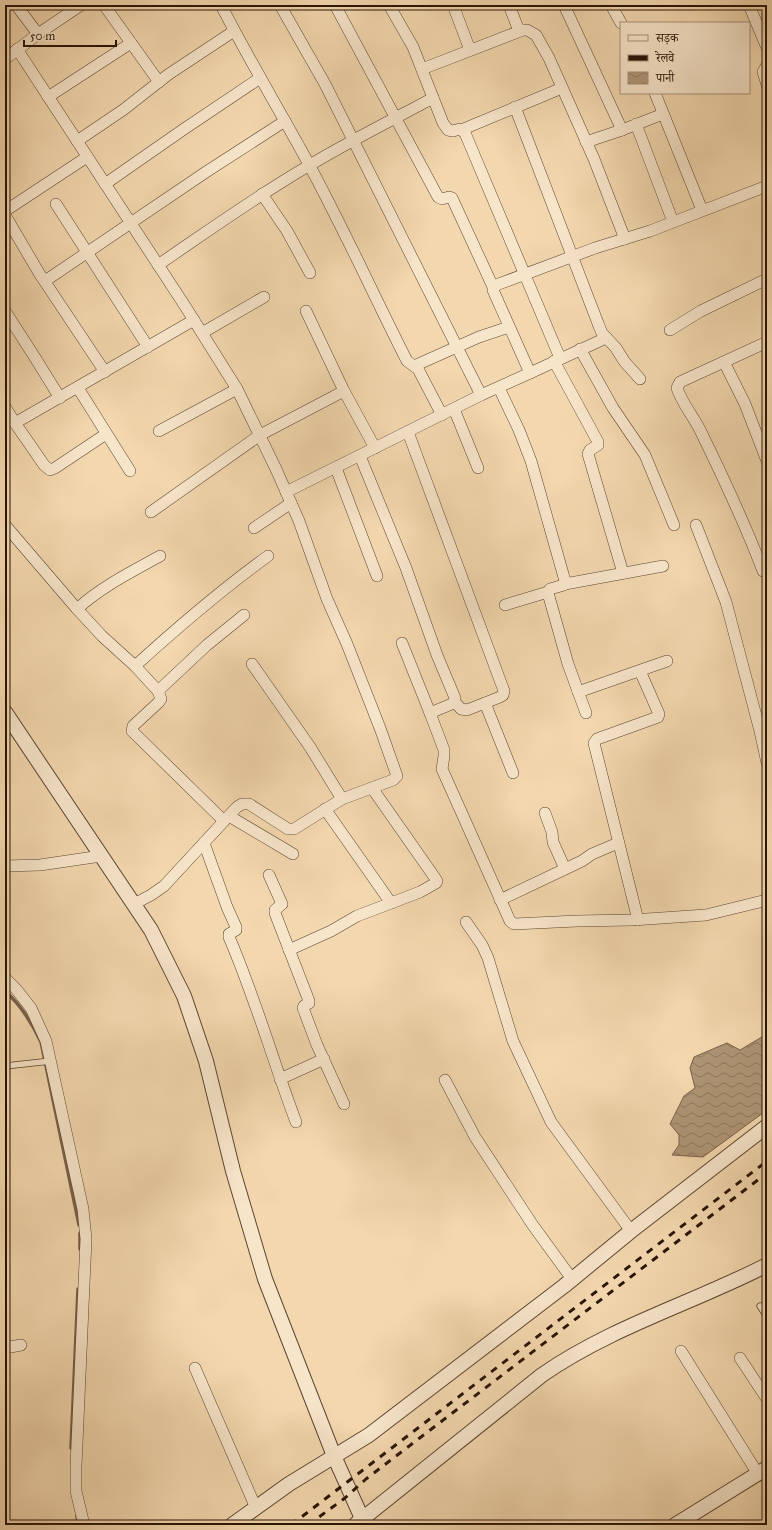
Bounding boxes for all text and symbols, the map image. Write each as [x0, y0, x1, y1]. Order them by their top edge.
scale bar [24, 22, 116, 48]
legend [620, 22, 750, 94]
text: 50 m [30, 29, 55, 43]
text: सड़क [655, 31, 680, 45]
text: रेलवे [654, 50, 675, 65]
text: पानी [655, 70, 675, 85]

